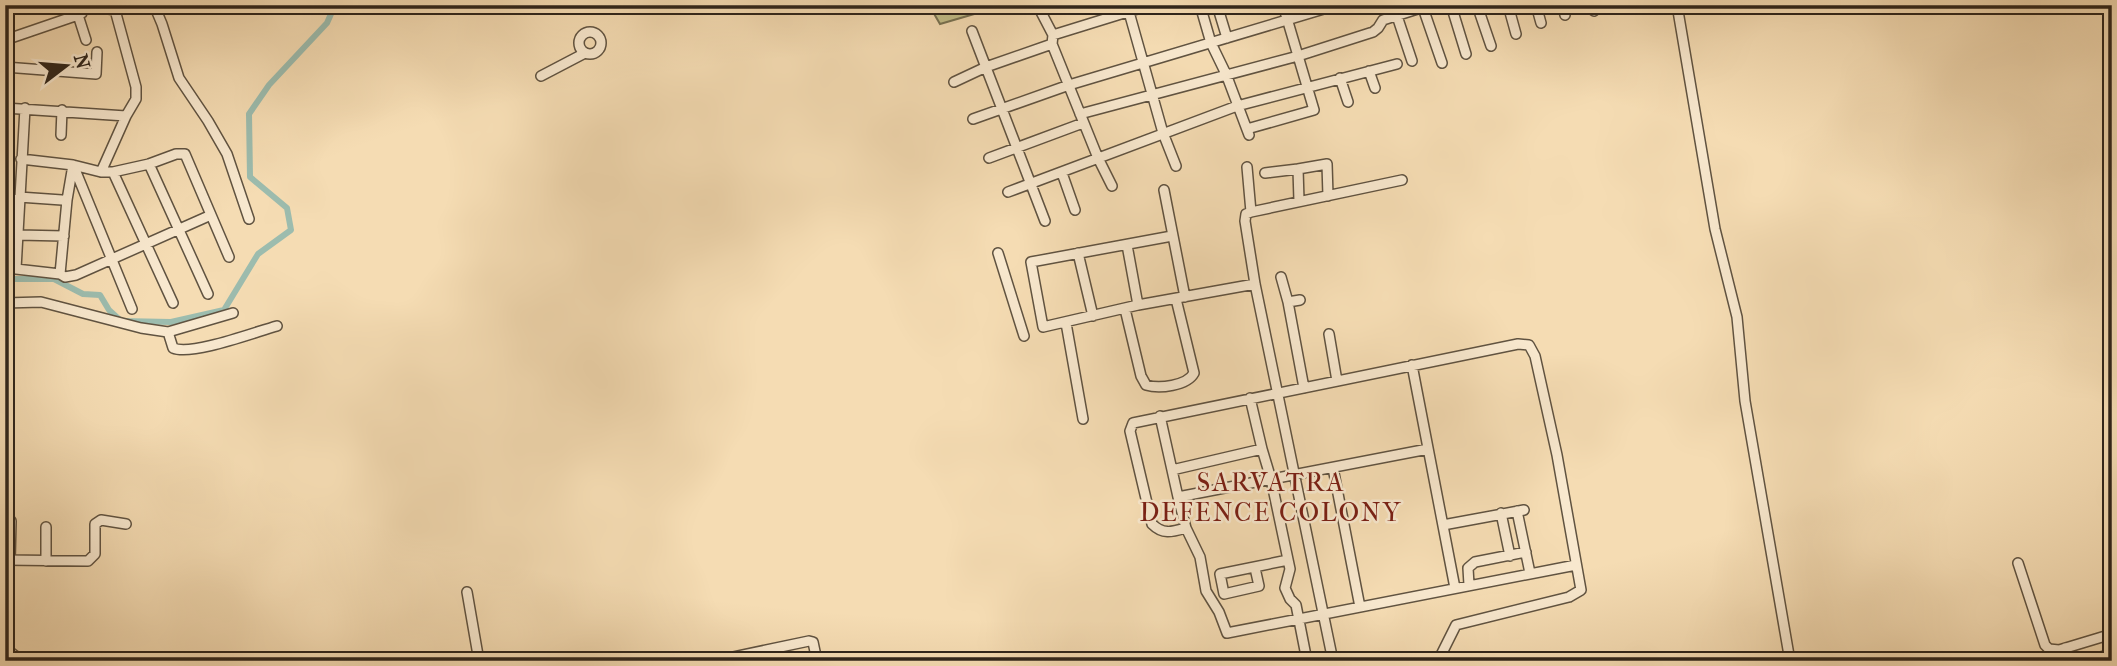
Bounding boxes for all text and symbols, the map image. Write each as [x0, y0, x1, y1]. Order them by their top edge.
north arrow [32, 32, 102, 102]
text: N [69, 52, 94, 72]
district label: SARVATRA DEFENCE COLONY [1139, 467, 1403, 528]

